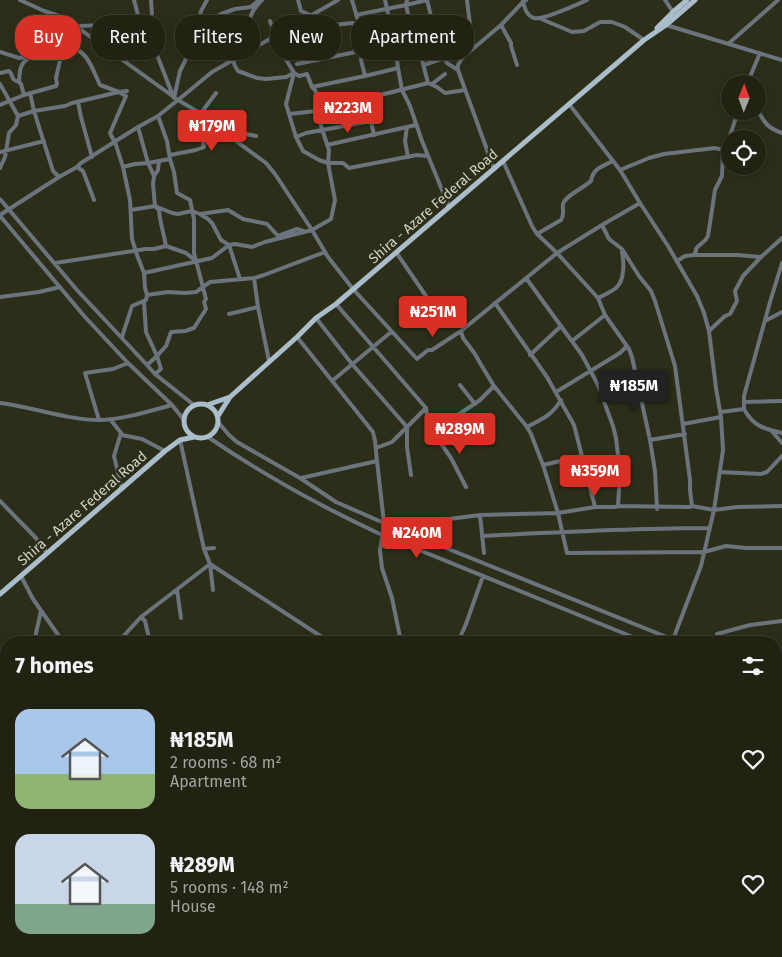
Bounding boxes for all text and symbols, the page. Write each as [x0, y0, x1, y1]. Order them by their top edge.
chip: Buy [15, 15, 81, 60]
chip: Rent [91, 15, 165, 60]
chip: Filters [175, 15, 260, 60]
chip: New [270, 15, 341, 60]
chip: Apartment [351, 15, 474, 60]
north arrow [721, 75, 766, 120]
map controls [721, 75, 766, 175]
pin: ₦223M [313, 92, 383, 134]
text: ₦223M [324, 98, 372, 117]
pin: ₦179M [177, 110, 247, 152]
text: ₦179M [189, 116, 235, 135]
button: locate [721, 130, 766, 175]
street label: Shira - Azare Federal Road [365, 146, 501, 267]
pin: ₦251M [398, 296, 468, 338]
text: ₦251M [410, 302, 456, 321]
pin: ₦185M [599, 370, 669, 412]
text: ₦185M [610, 376, 658, 395]
pin: ₦289M [425, 412, 495, 455]
text: ₦289M [435, 419, 485, 438]
street label: Shira - Azare Federal Road [14, 448, 150, 569]
pin: ₦359M [560, 454, 630, 497]
text: ₦359M [571, 461, 619, 480]
pin: ₦240M [382, 516, 452, 559]
text: ₦240M [392, 523, 442, 542]
icon: filters [739, 652, 767, 680]
text: 7 homes [15, 653, 94, 679]
text: ₦185M [170, 727, 233, 753]
icon: home [55, 729, 115, 789]
icon: heart [739, 745, 767, 773]
text: 2 rooms · 68 m² [170, 753, 282, 772]
text: Apartment [170, 772, 247, 791]
text: ₦289M [170, 852, 235, 878]
icon: home [55, 854, 115, 914]
icon: heart [739, 870, 767, 898]
text: 5 rooms · 148 m² [170, 878, 289, 897]
text: House [170, 897, 216, 916]

